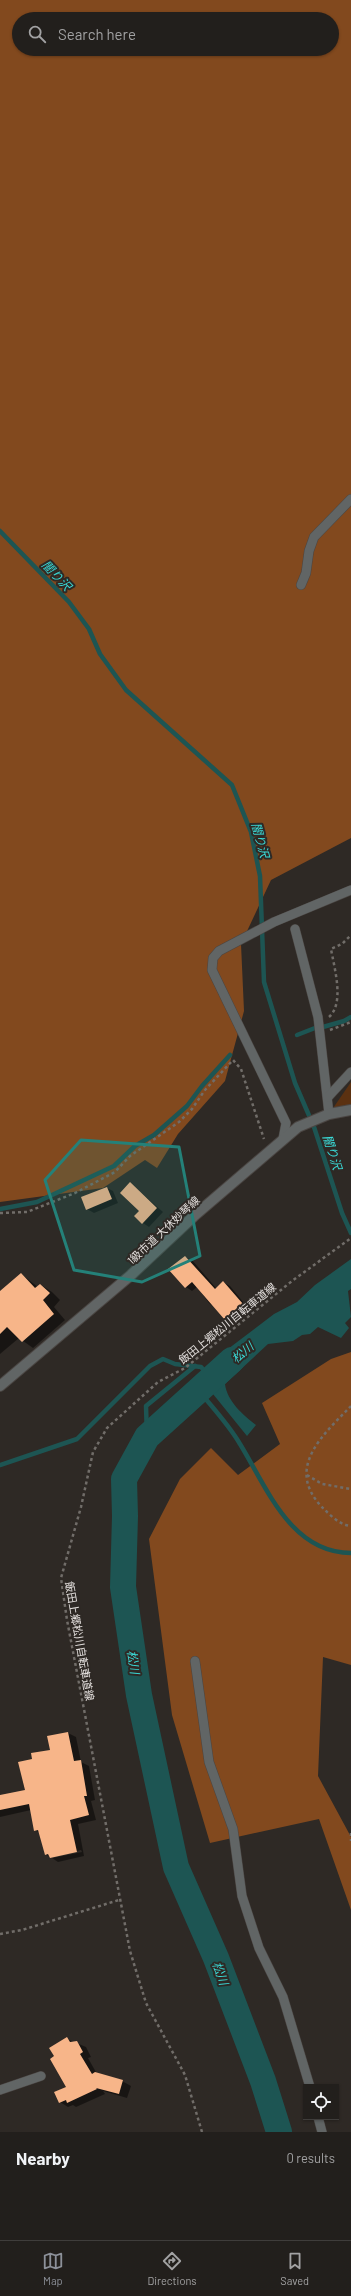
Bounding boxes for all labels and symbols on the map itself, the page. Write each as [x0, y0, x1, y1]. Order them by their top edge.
water label: 闇り沢 [39, 557, 76, 594]
water label: 闇り沢 [250, 821, 273, 861]
water label: 闇り沢 [321, 1133, 346, 1173]
street label: 1級市道 大休妙琴線 [124, 1193, 202, 1267]
street label: 飯田上郷松川自転車道線 [176, 1280, 278, 1366]
water label: 松川 [228, 1339, 256, 1365]
street label: 飯田上郷松川自転車道線 [63, 1580, 97, 1702]
water label: 松川 [125, 1649, 143, 1677]
water label: 松川 [210, 1959, 232, 1989]

